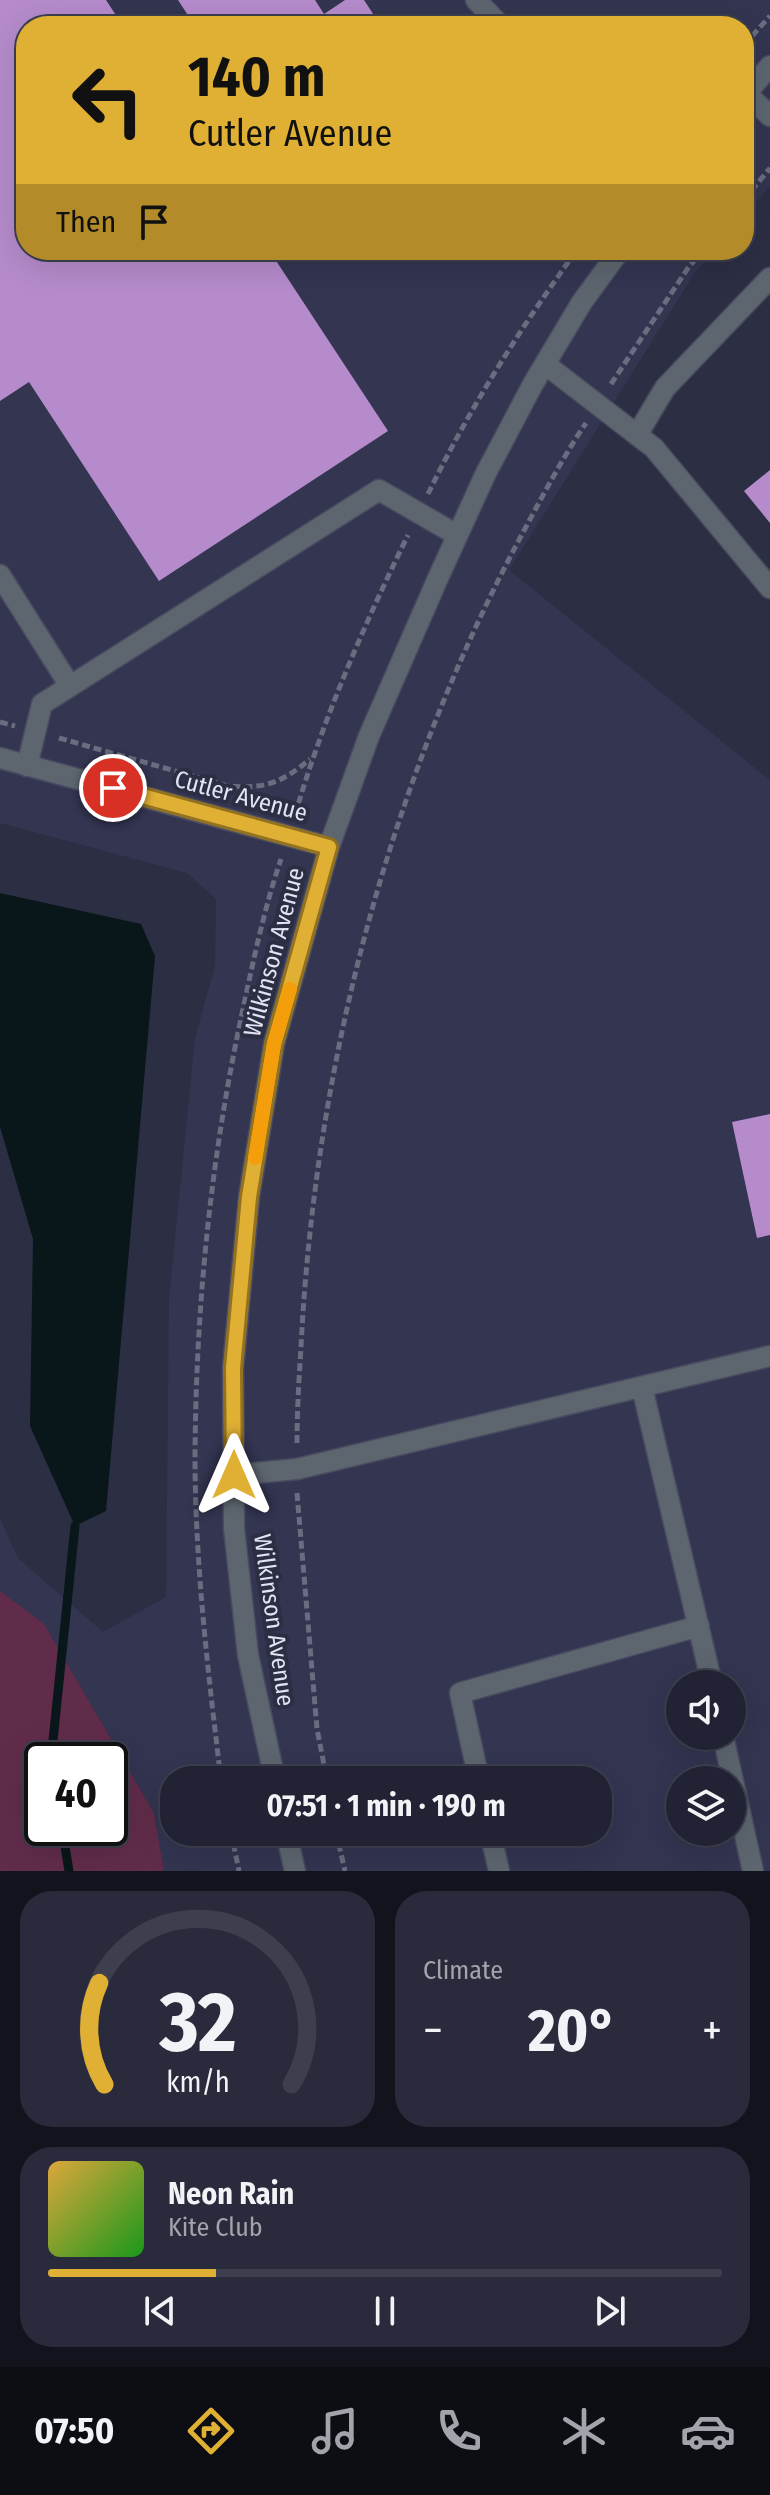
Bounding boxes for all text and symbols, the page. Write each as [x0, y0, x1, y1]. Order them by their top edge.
text: 140 m [188, 44, 325, 111]
icon: left [56, 48, 160, 152]
text: Cutler Avenue [188, 112, 392, 156]
icon: arrive [132, 200, 176, 244]
text: Then [56, 204, 116, 240]
pin [79, 754, 147, 822]
street label: Cutler Avenue [172, 765, 310, 827]
icon: arrive [91, 766, 135, 810]
street label: Wilkinson Avenue [238, 865, 310, 1039]
position arrow [192, 1433, 276, 1517]
street label: Wilkinson Avenue [248, 1532, 300, 1708]
map controls [666, 1670, 746, 1846]
button: sound [666, 1670, 746, 1750]
speed limit sign: 40 [24, 1742, 128, 1846]
button: layers [666, 1766, 746, 1846]
text: 07:51 · 1 min · 190 m [266, 1788, 506, 1824]
text: Climate [423, 1955, 503, 1986]
text: 32 [158, 1973, 236, 2073]
text: 20° [528, 1995, 617, 2067]
text: − [423, 2004, 443, 2057]
text: + [702, 2004, 722, 2057]
text: km/h [166, 2065, 229, 2100]
text: Neon Rain [168, 2176, 294, 2212]
text: Kite Club [168, 2212, 263, 2243]
icon: previous [138, 2289, 182, 2333]
icon: pause [363, 2289, 407, 2333]
icon: next [588, 2289, 632, 2333]
icon: directions [183, 2403, 239, 2459]
icon: music [307, 2403, 363, 2459]
icon: phone [431, 2403, 487, 2459]
icon: climate [556, 2403, 612, 2459]
icon: car [680, 2403, 736, 2459]
text: 07:50 [34, 2409, 114, 2453]

